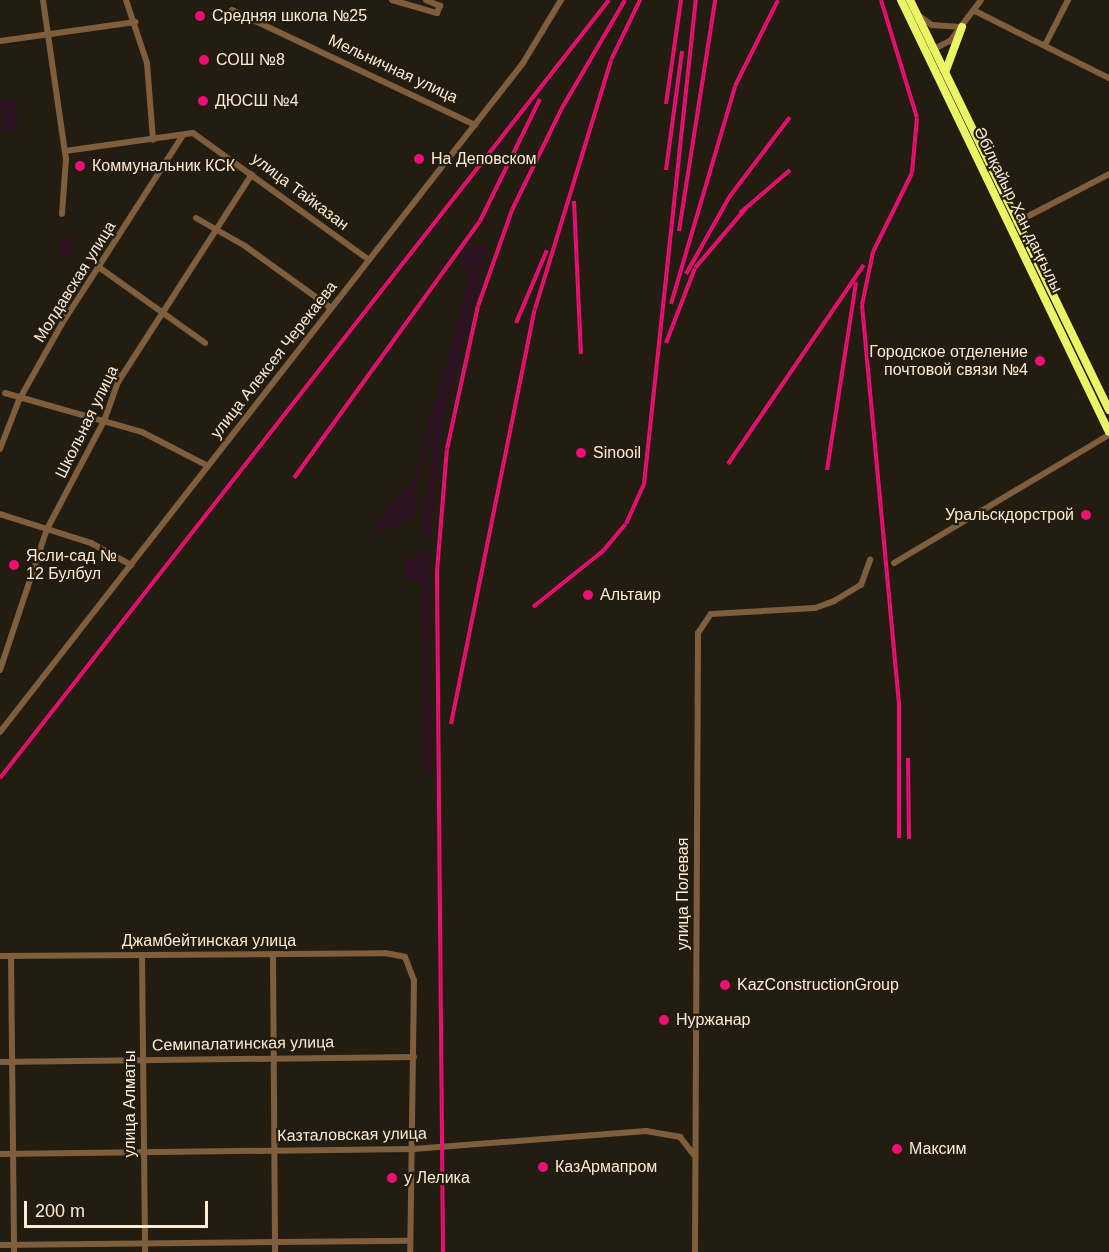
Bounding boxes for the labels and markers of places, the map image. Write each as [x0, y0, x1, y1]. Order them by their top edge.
place label: Средняя школа №25 [212, 6, 367, 26]
marker: Средняя школа №25 [193, 9, 207, 23]
place label: СОШ №8 [216, 50, 285, 70]
marker: СОШ №8 [197, 53, 211, 67]
place label: ДЮСШ №4 [215, 91, 299, 111]
marker: ДЮСШ №4 [196, 94, 210, 108]
place label: На Деповском [431, 149, 537, 169]
marker: На Деповском [412, 152, 426, 166]
place label: Коммунальник КСК [92, 156, 235, 176]
marker: Коммунальник КСК [73, 159, 87, 173]
place label: Городское отделение почтовой связи №4 [869, 342, 1028, 380]
marker: Городское отделение почтовой связи №4 [1033, 354, 1047, 368]
place label: Sinooil [593, 443, 641, 463]
marker: Sinooil [574, 446, 588, 460]
place label: Уральскдорстрой [945, 505, 1074, 525]
marker: Уральскдорстрой [1079, 508, 1093, 522]
place label: Ясли-сад № 12 Булбул [26, 546, 117, 584]
marker: Ясли-сад № 12 Булбул [7, 558, 21, 572]
place label: Альтаир [600, 585, 661, 605]
marker: Альтаир [581, 588, 595, 602]
place label: KazConstructionGroup [737, 975, 899, 995]
marker: KazConstructionGroup [718, 978, 732, 992]
place label: Нуржанар [676, 1010, 751, 1030]
marker: Нуржанар [657, 1013, 671, 1027]
place label: Максим [909, 1139, 967, 1159]
marker: Максим [890, 1142, 904, 1156]
place label: КазАрмапром [555, 1157, 657, 1177]
marker: КазАрмапром [536, 1160, 550, 1174]
place label: у Лелика [404, 1168, 470, 1188]
marker: у Лелика [385, 1171, 399, 1185]

